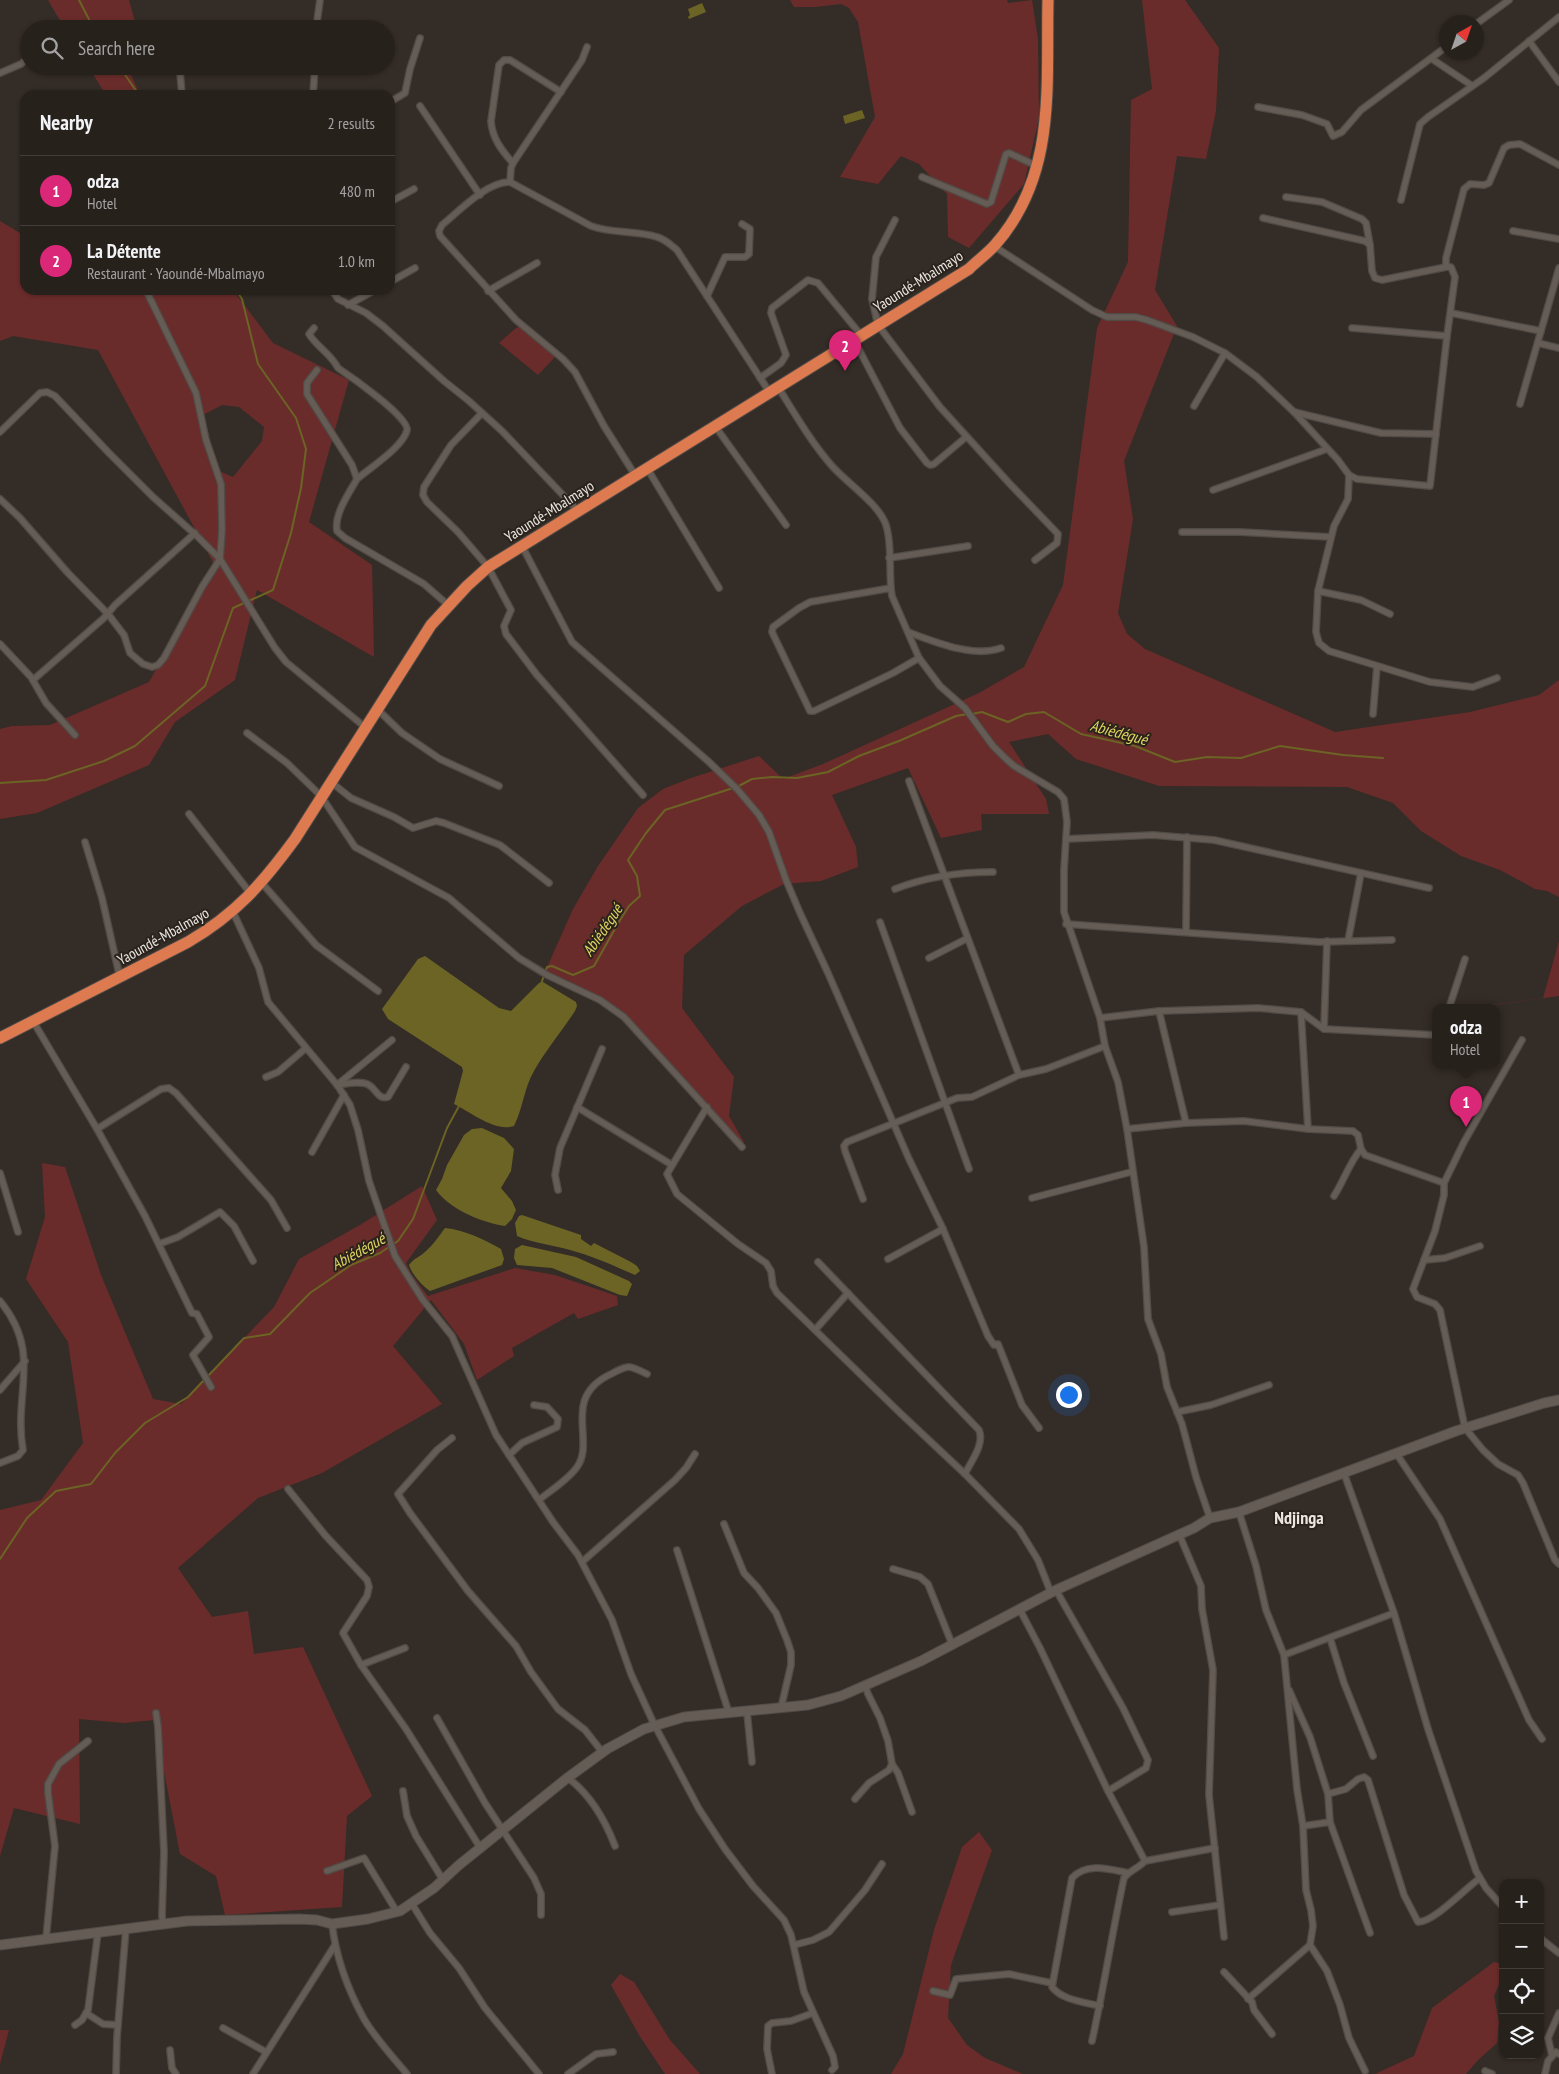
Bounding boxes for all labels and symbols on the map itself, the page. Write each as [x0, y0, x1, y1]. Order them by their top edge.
north arrow [1439, 15, 1484, 60]
street label: Yaoundé-Mbalmayo [870, 246, 966, 316]
pin: 2 [829, 330, 861, 371]
street label: Yaoundé-Mbalmayo [501, 476, 597, 546]
water label: Abiédégué [1088, 715, 1151, 750]
water label: Abiédégué [577, 899, 627, 960]
street label: Yaoundé-Mbalmayo [114, 903, 212, 969]
pin: 1 [1450, 1086, 1482, 1127]
water label: Abiédégué [328, 1227, 390, 1274]
your location [1056, 1382, 1082, 1408]
district label: Ndjinga [1274, 1506, 1324, 1529]

